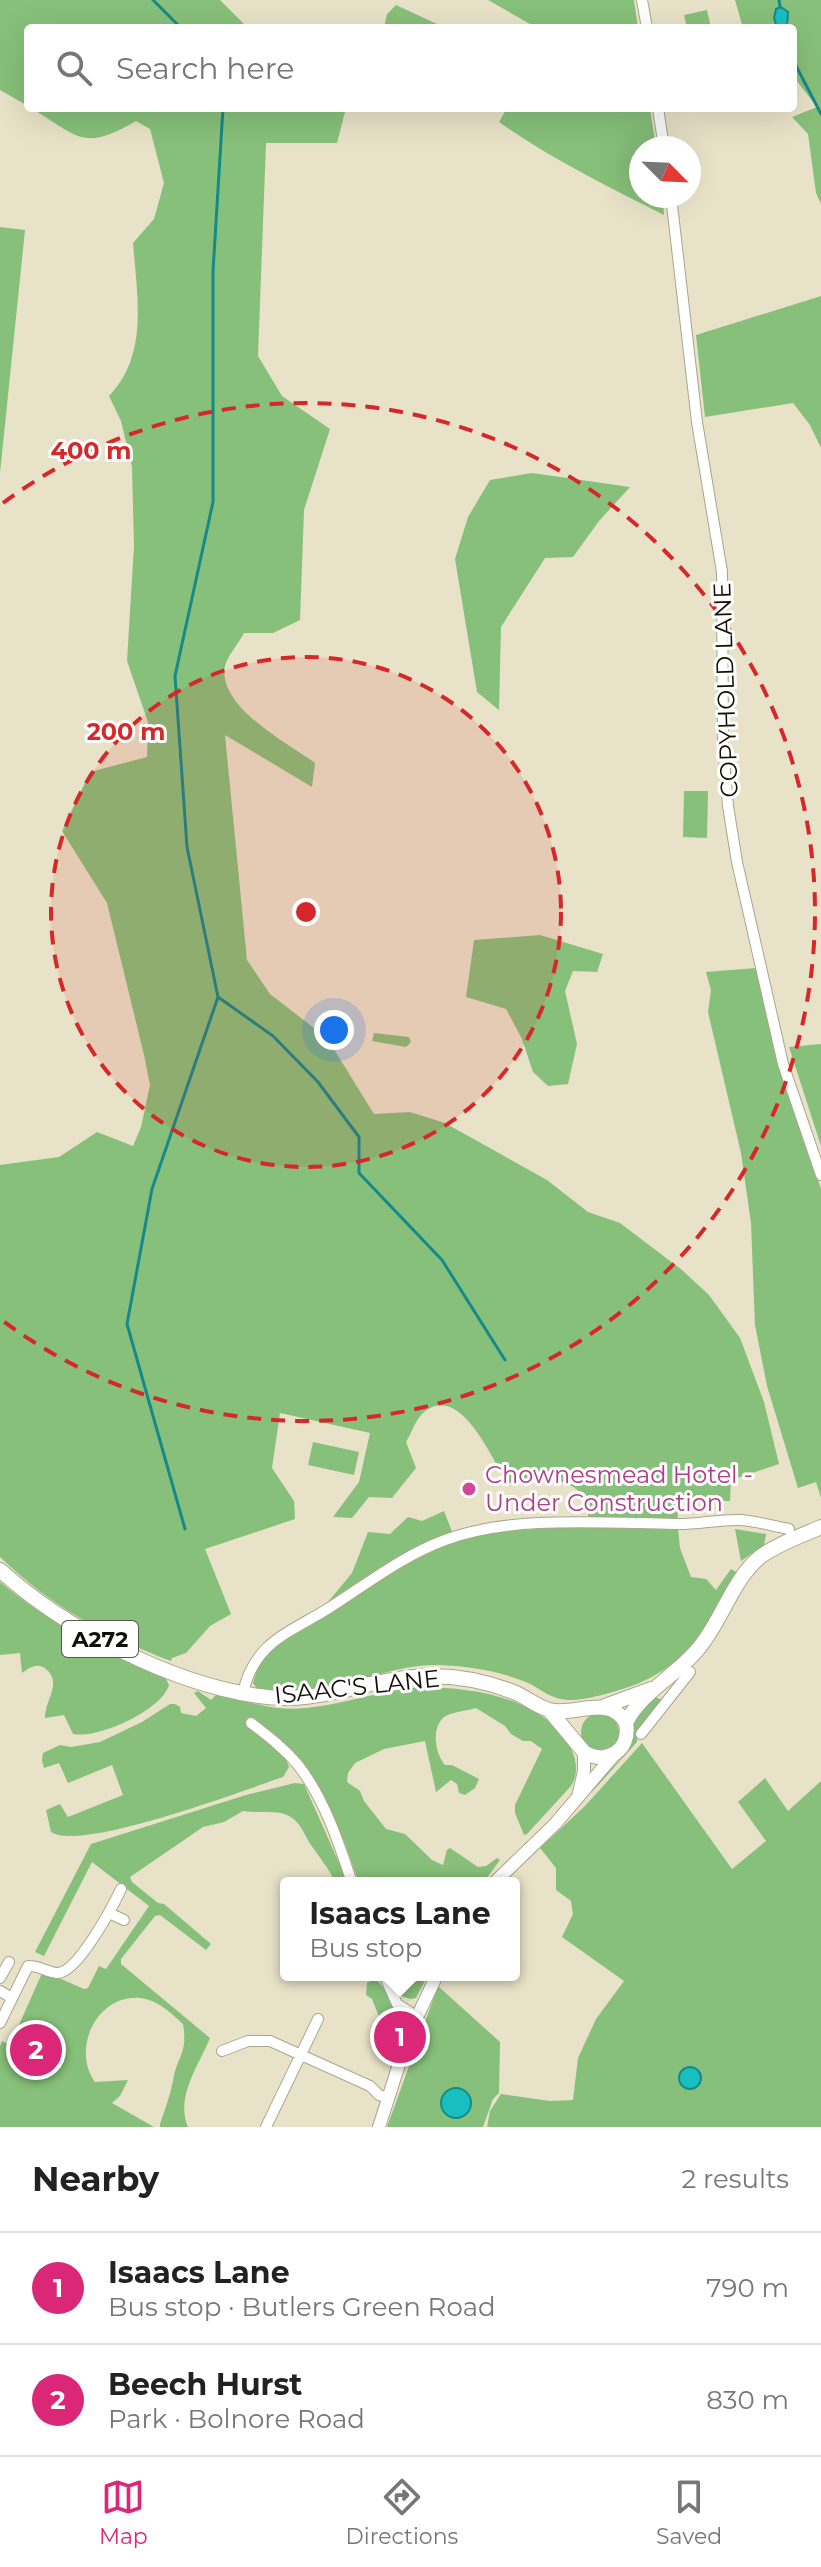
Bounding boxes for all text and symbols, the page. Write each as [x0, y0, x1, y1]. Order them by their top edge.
search box [24, 24, 797, 112]
icon: search [52, 46, 96, 90]
text: Search here [116, 50, 294, 87]
north arrow [629, 136, 701, 208]
text: 400 m [50, 436, 132, 465]
street label: COPYHOLD LANE [707, 582, 744, 798]
text: 200 m [87, 717, 165, 746]
centre of rings [292, 898, 320, 926]
your location [314, 1010, 354, 1050]
place label: Chownesmead Hotel - Under Construction [485, 1460, 753, 1517]
marker: Chownesmead Hotel - Under Construction [460, 1480, 478, 1498]
road number: A272 [62, 1621, 138, 1657]
street label: ISAAC'S LANE [273, 1663, 441, 1710]
popup [280, 1877, 520, 1981]
text: Isaacs Lane [309, 1895, 491, 1932]
text: Bus stop [309, 1932, 422, 1964]
pin: 1 [374, 2007, 426, 2067]
pin: 2 [10, 2020, 62, 2080]
text: Nearby [32, 2158, 159, 2200]
text: 2 results [681, 2163, 789, 2195]
text: Isaacs Lane [108, 2254, 290, 2291]
text: 1 [53, 2272, 63, 2304]
text: 790 m [706, 2272, 789, 2304]
text: Bus stop · Butlers Green Road [108, 2291, 496, 2323]
text: Beech Hurst [108, 2366, 302, 2403]
text: 2 [50, 2384, 66, 2416]
text: 830 m [706, 2384, 789, 2416]
text: Park · Bolnore Road [108, 2403, 365, 2435]
tab: Map [99, 2475, 148, 2550]
tab: Directions [346, 2475, 458, 2550]
tab: Saved [656, 2475, 722, 2550]

